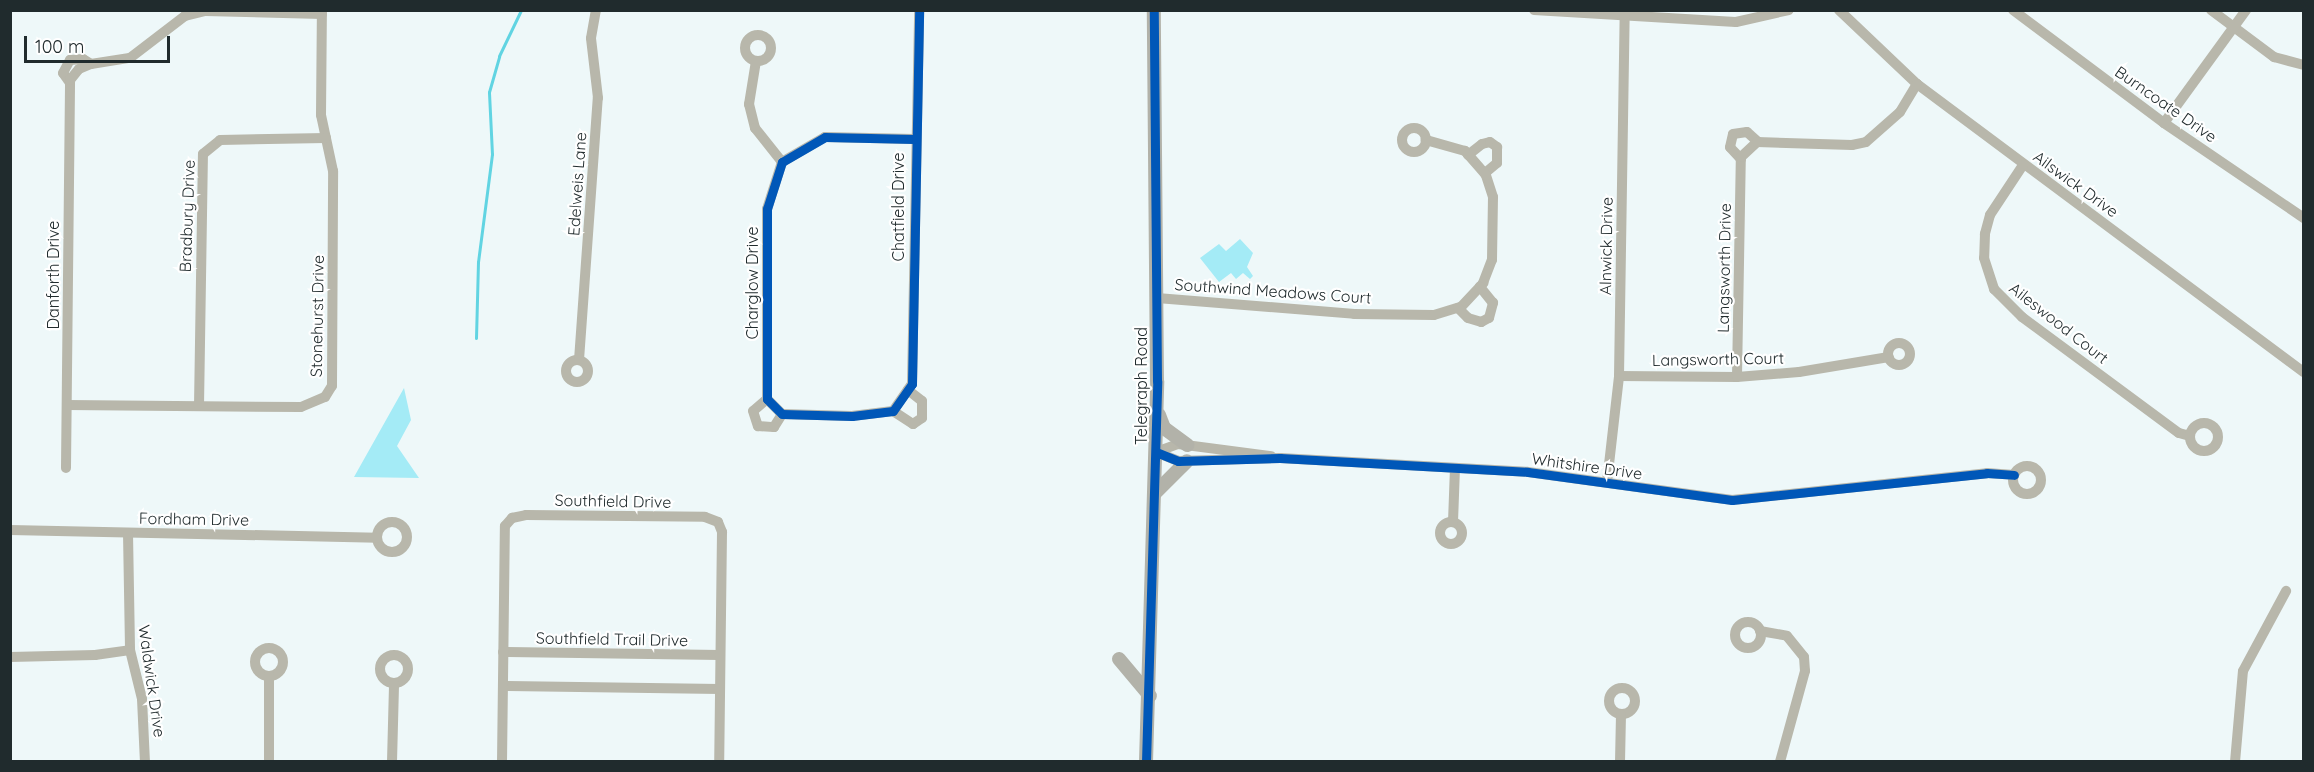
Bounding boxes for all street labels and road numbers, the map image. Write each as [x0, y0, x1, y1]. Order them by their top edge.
street label: Burncoate Drive [2111, 62, 2221, 146]
street label: Edelweis Lane [564, 131, 590, 237]
street label: Ailswick Drive [2030, 147, 2122, 221]
street label: Chatfield Drive [888, 153, 908, 261]
street label: Bradbury Drive [175, 159, 199, 273]
street label: Alnwick Drive [1596, 197, 1616, 295]
street label: Langsworth Drive [1713, 203, 1735, 333]
street label: Danforth Drive [43, 221, 63, 329]
street label: Charglow Drive [742, 226, 762, 340]
street label: Stonehurst Drive [306, 255, 328, 377]
street label: Southwind Meadows Court [1174, 275, 1372, 307]
street label: Aileswood Court [2006, 278, 2112, 368]
street label: Telegraph Road [1131, 327, 1151, 445]
street label: Langsworth Court [1652, 348, 1784, 370]
street label: Whitshire Drive [1530, 449, 1644, 483]
street label: Southfield Drive [555, 490, 671, 512]
street label: Fordham Drive [139, 508, 249, 530]
street label: Waldwick Drive [135, 624, 169, 738]
street label: Southfield Trail Drive [536, 628, 688, 650]

